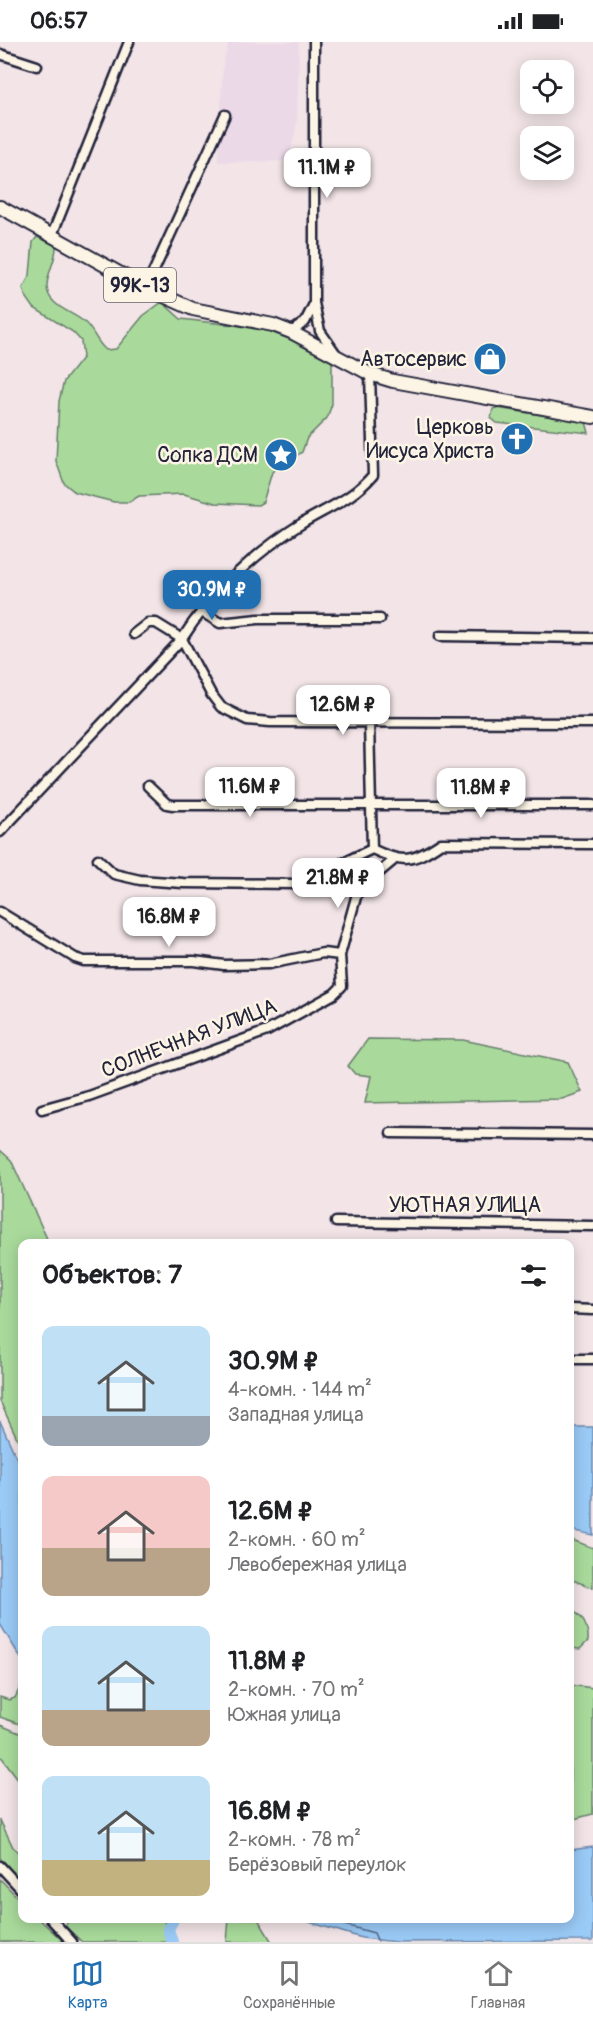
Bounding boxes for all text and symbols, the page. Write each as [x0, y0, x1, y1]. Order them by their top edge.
text: 06:57 [30, 7, 87, 35]
map controls [520, 60, 574, 180]
button: locate [520, 60, 574, 114]
button: layers [520, 126, 574, 180]
pin: 11.1M ₽ [272, 148, 382, 199]
text: 11.1M ₽ [298, 155, 356, 180]
road number: 99К-13 [104, 268, 176, 302]
shop icon: Автосервис [472, 341, 508, 377]
place label: Автосервис [360, 346, 467, 373]
place label: Церковь Иисуса Христа [366, 414, 494, 465]
church icon: Церковь Иисуса Христа [499, 421, 535, 457]
place icon: Сопка ДСМ [263, 437, 299, 473]
place label: Сопка ДСМ [157, 442, 258, 469]
pin: 30.9M ₽ [157, 570, 267, 621]
text: 30.9M ₽ [177, 577, 247, 602]
pin: 12.6M ₽ [288, 685, 398, 736]
text: 12.6M ₽ [310, 692, 376, 717]
pin: 11.6M ₽ [195, 767, 305, 818]
pin: 11.8M ₽ [426, 768, 536, 819]
text: 11.6M ₽ [219, 774, 281, 799]
text: 11.8M ₽ [451, 775, 511, 800]
pin: 21.8M ₽ [283, 858, 393, 909]
text: 21.8M ₽ [306, 865, 370, 890]
pin: 16.8M ₽ [114, 897, 224, 948]
text: 16.8M ₽ [137, 904, 201, 929]
street label: СОЛНЕЧНАЯ УЛИЦА [98, 993, 281, 1084]
street label: УЮТНАЯ УЛИЦА [389, 1192, 541, 1219]
text: Объектов: 7 [42, 1259, 182, 1291]
icon: filters [517, 1259, 550, 1292]
text: 30.9M ₽ [228, 1345, 319, 1377]
icon: home [90, 1350, 162, 1422]
text: 4-комн. · 144 m² [228, 1377, 372, 1402]
text: Западная улица [228, 1402, 364, 1427]
text: 12.6M ₽ [228, 1495, 314, 1527]
icon: home [90, 1500, 162, 1572]
text: 2-комн. · 60 m² [228, 1527, 366, 1552]
text: Левобережная улица [228, 1552, 407, 1577]
text: 11.8M ₽ [228, 1645, 307, 1677]
icon: home [90, 1650, 162, 1722]
text: 2-комн. · 70 m² [228, 1677, 365, 1702]
text: Южная улица [228, 1702, 341, 1727]
text: 16.8M ₽ [228, 1795, 312, 1827]
icon: home [90, 1800, 162, 1872]
text: 2-комн. · 78 m² [228, 1827, 361, 1852]
text: Берёзовый переулок [228, 1852, 407, 1877]
tab: Карта [68, 1957, 107, 2013]
tab: Сохранённые [243, 1957, 335, 2013]
tab: Главная [471, 1957, 525, 2013]

